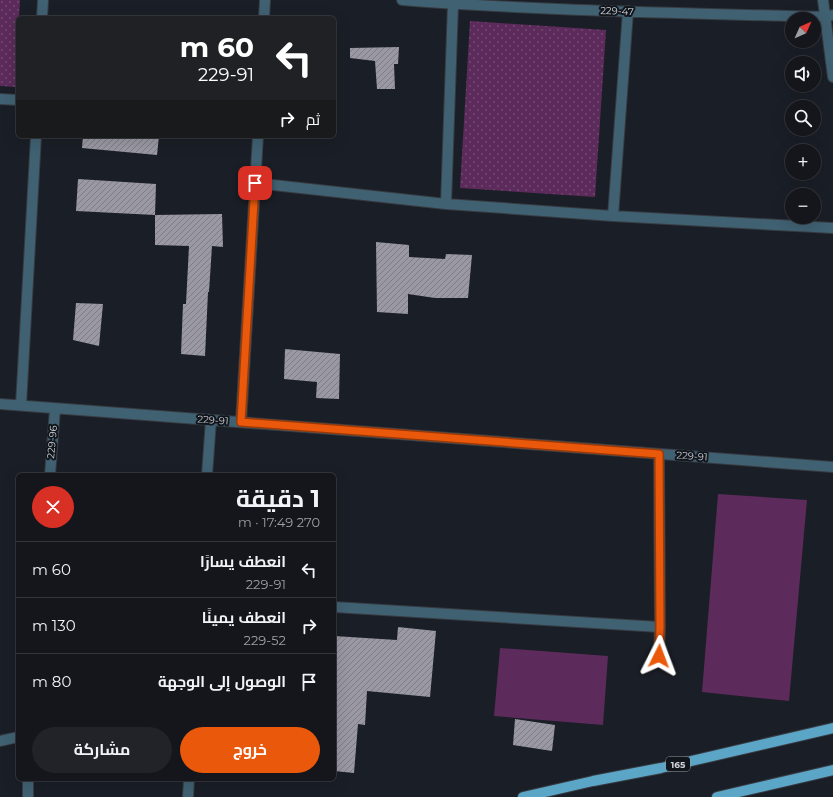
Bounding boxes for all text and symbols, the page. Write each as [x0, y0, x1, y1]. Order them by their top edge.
street label: 229-47 [600, 4, 634, 18]
north arrow [785, 12, 821, 48]
map controls [785, 12, 821, 224]
text: 60 m [180, 30, 254, 64]
icon: left [268, 32, 320, 84]
button: sound [785, 56, 821, 92]
text: 229-91 [198, 64, 254, 86]
button: search [785, 100, 821, 136]
icon: right [276, 108, 298, 130]
text: ثم [306, 110, 320, 129]
button: + [785, 144, 821, 180]
pin [238, 166, 272, 200]
icon: arrive [244, 172, 266, 194]
button: − [785, 188, 821, 224]
street label: 229-91 [197, 412, 229, 428]
street label: 229-96 [44, 425, 60, 459]
street label: 229-91 [676, 448, 708, 464]
text: 1 دقيقة [236, 484, 320, 513]
button: close [32, 486, 74, 528]
text: 270 m · 17:49 [238, 514, 320, 530]
text: انعطف يسارًا [200, 552, 286, 571]
icon: left [298, 559, 320, 581]
text: 60 m [32, 560, 71, 579]
text: 229-91 [246, 576, 286, 592]
text: انعطف يمينًا [202, 608, 286, 627]
icon: right [298, 615, 320, 637]
text: 130 m [32, 616, 76, 635]
text: 229-52 [244, 632, 286, 648]
position arrow [638, 635, 680, 677]
icon: arrive [298, 671, 320, 693]
text: 80 m [32, 672, 71, 691]
text: الوصول إلى الوجهة [158, 672, 286, 691]
button: مشاركة [32, 727, 172, 773]
button: خروج [180, 727, 320, 773]
road number: 165 [666, 757, 690, 771]

